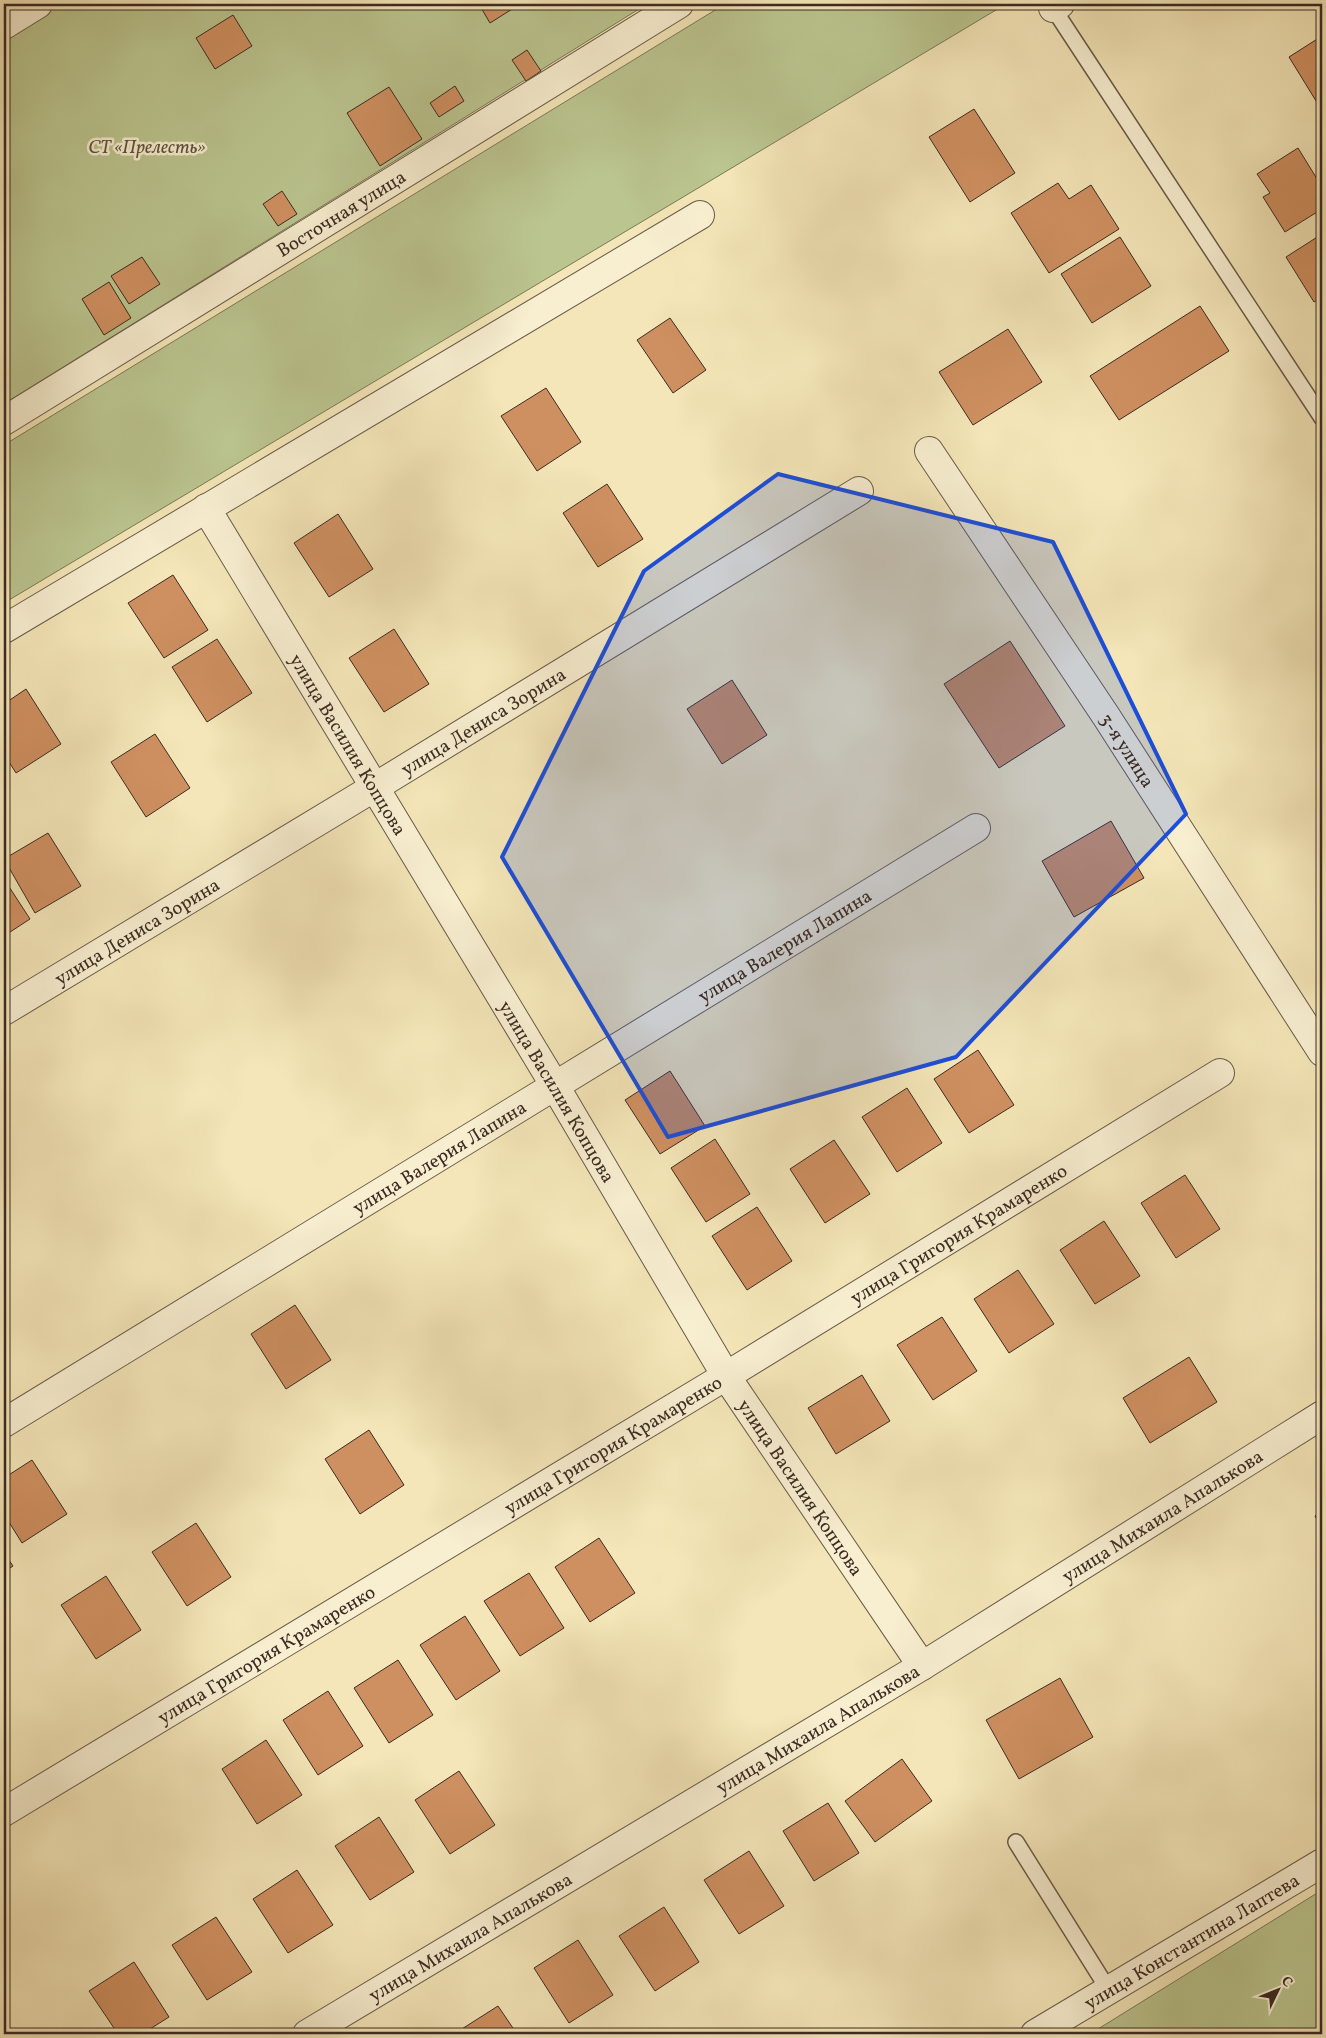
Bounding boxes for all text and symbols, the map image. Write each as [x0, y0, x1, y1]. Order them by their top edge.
park label: СТ «Прелесть» [88, 135, 206, 161]
street label: Восточная улица [272, 165, 412, 264]
street label: улица Василия Копцова [282, 650, 412, 841]
street label: улица Дениса Зорина [397, 662, 571, 783]
street label: 3-я улица [1093, 709, 1160, 793]
street label: улица Дениса Зорина [50, 873, 225, 993]
street label: улица Валерия Лапина [694, 884, 877, 1010]
street label: улица Василия Копцова [491, 996, 620, 1188]
street label: улица Валерия Лапина [348, 1095, 532, 1222]
street label: улица Григория Крамаренко [846, 1159, 1073, 1312]
street label: улица Григория Крамаренко [500, 1370, 727, 1522]
street label: улица Василия Копцова [730, 1395, 868, 1582]
street label: улица Михаила Апалькова [1057, 1444, 1269, 1590]
street label: улица Григория Крамаренко [153, 1580, 381, 1731]
street label: улица Михаила Апалькова [712, 1659, 925, 1801]
street label: улица Михаила Апалькова [364, 1867, 578, 2009]
street label: улица Константина Лаптева [1080, 1868, 1305, 2017]
north arrow [1254, 1966, 1304, 2016]
text: С [1276, 1972, 1296, 1992]

